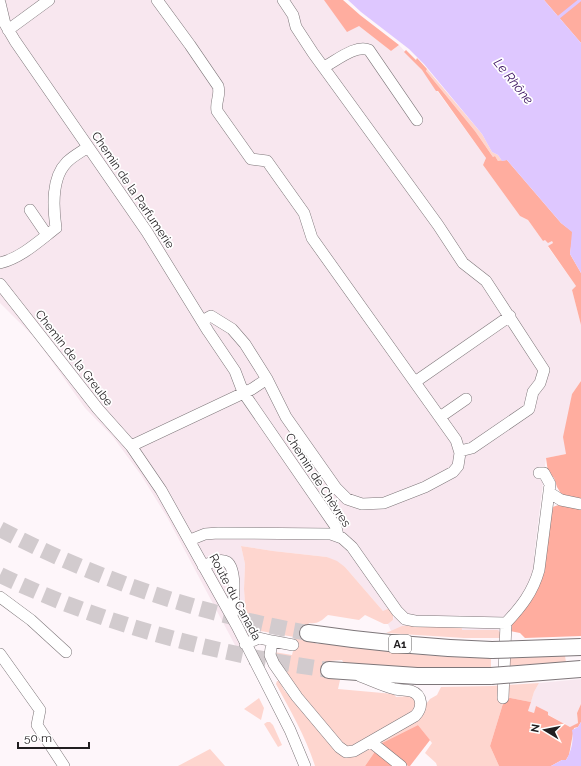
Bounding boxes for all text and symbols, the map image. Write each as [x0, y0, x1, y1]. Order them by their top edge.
water label: Le Rhône [491, 56, 537, 107]
street label: Chemin de la Parfumerie [89, 129, 177, 251]
street label: Chemin de la Greube [32, 307, 116, 409]
street label: Chemin de Chèvres [282, 431, 354, 530]
street label: Route du Canada [206, 551, 264, 643]
road number: A1 [389, 635, 411, 653]
north arrow [525, 710, 565, 750]
text: N [529, 723, 543, 734]
scale bar [18, 724, 89, 750]
text: 50 m [24, 731, 52, 745]

